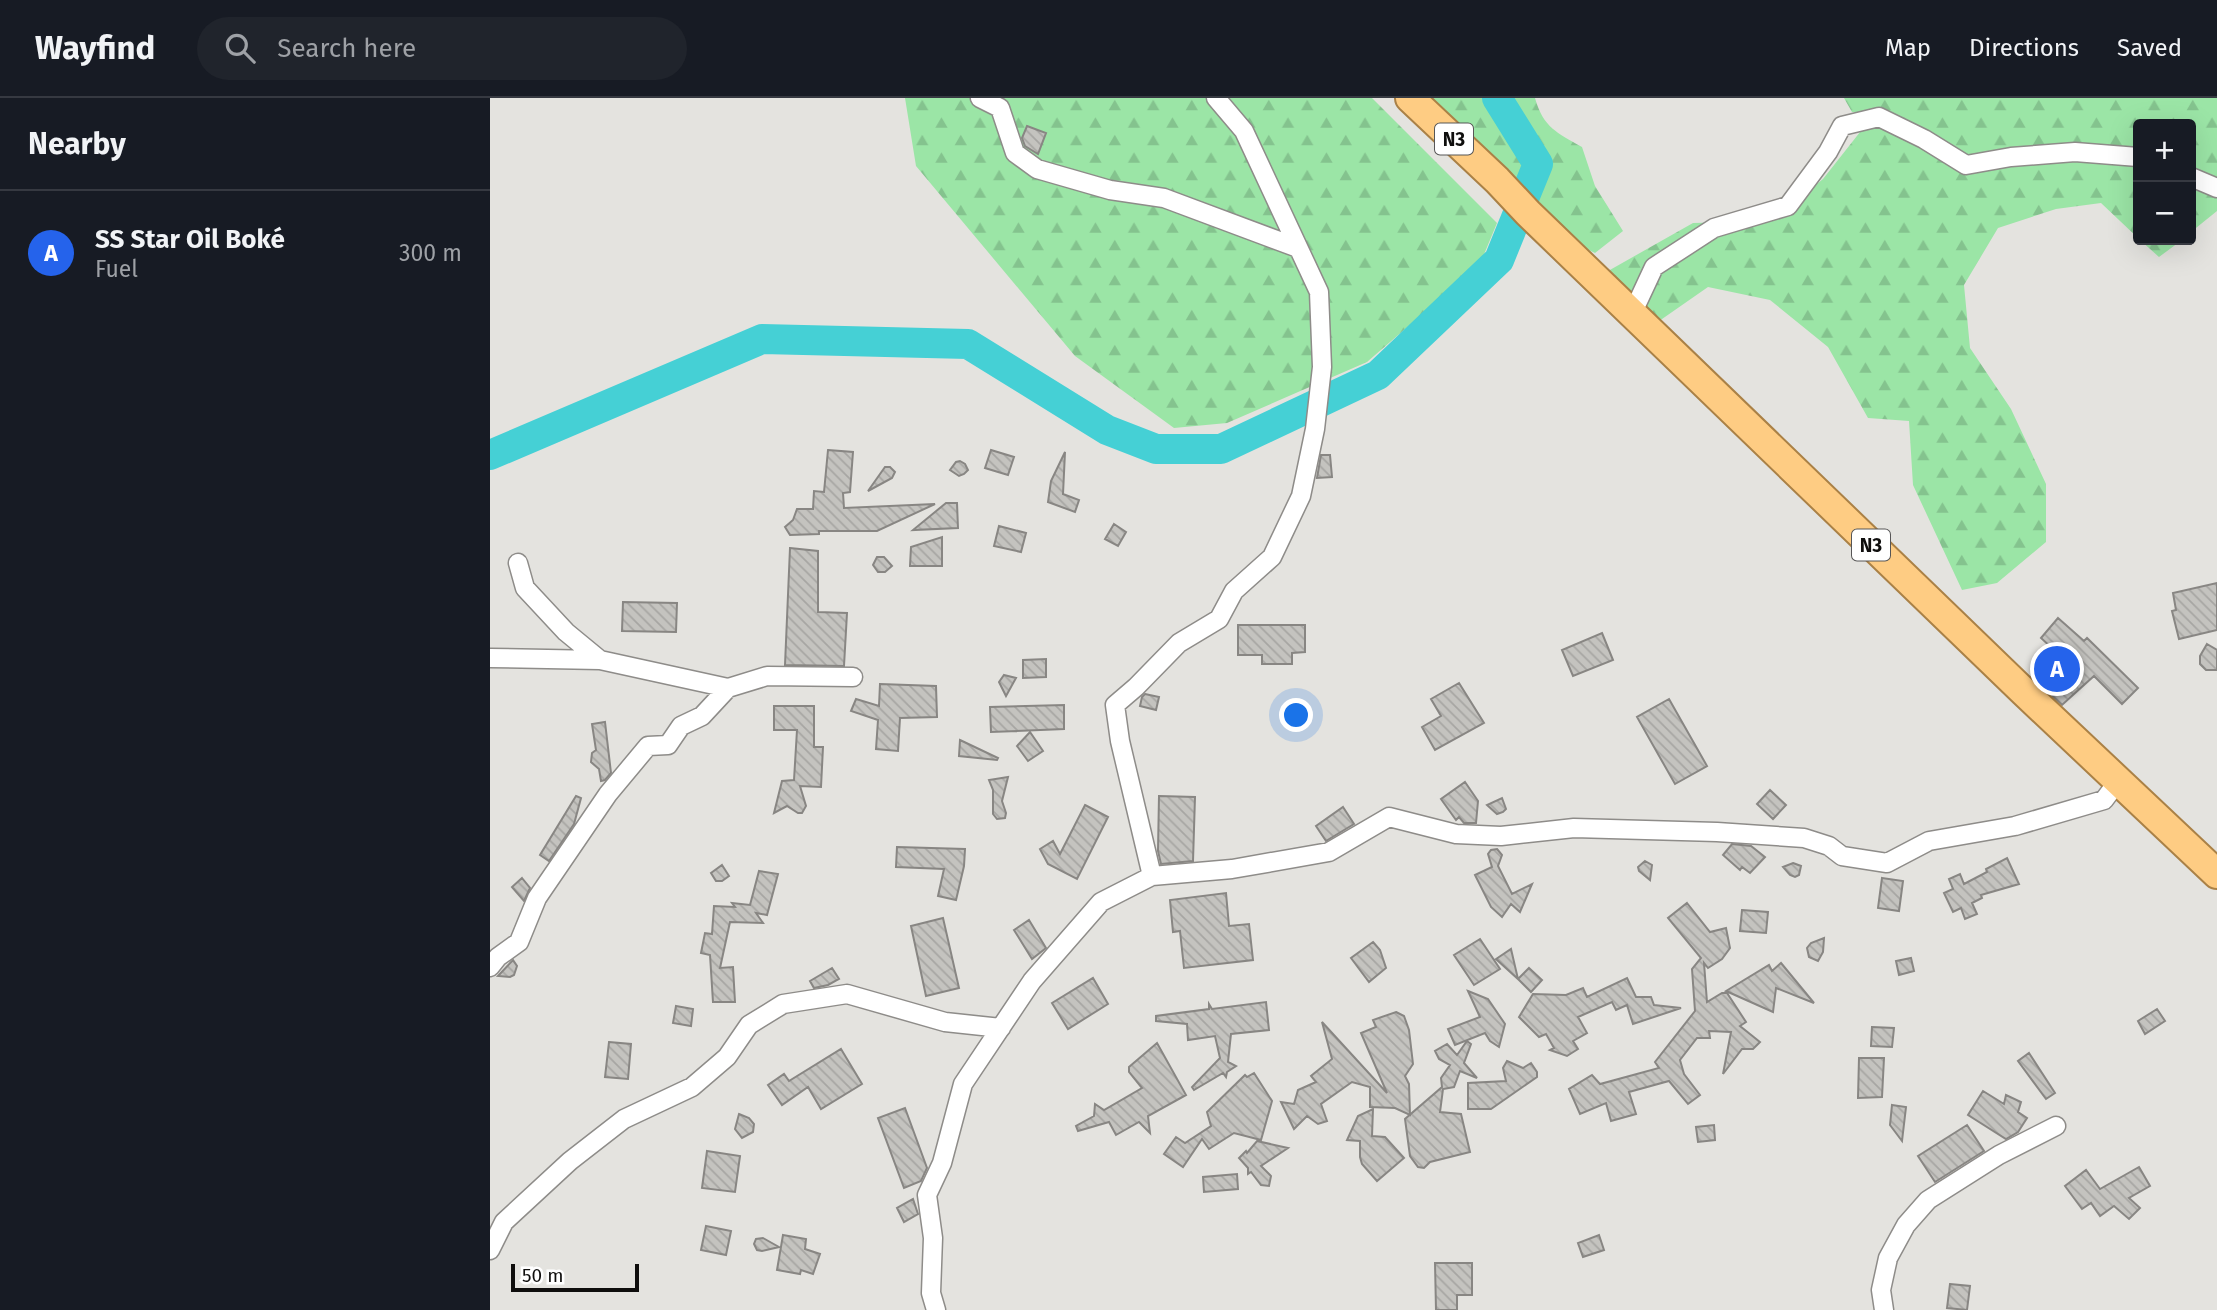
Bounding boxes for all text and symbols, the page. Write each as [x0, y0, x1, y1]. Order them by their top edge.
search box [197, 17, 687, 80]
text: Wayfind [35, 28, 155, 68]
icon: search [221, 29, 259, 67]
text: Search here [277, 33, 416, 64]
text: Map [1885, 34, 1931, 62]
text: Directions [1969, 34, 2079, 62]
text: Saved [2117, 34, 2182, 62]
map controls [2133, 119, 2196, 245]
button: + [2133, 119, 2196, 182]
road number: N3 [1435, 123, 1473, 154]
text: Nearby [28, 126, 126, 162]
button: − [2133, 182, 2196, 245]
text: SS Star Oil Boké [95, 224, 285, 255]
text: A [44, 239, 58, 267]
text: 300 m [399, 239, 462, 267]
text: Fuel [95, 255, 138, 283]
road number: N3 [1852, 530, 1890, 560]
pin: A [2034, 643, 2080, 695]
your location [1279, 698, 1313, 732]
scale bar [511, 1261, 639, 1293]
text: 50 m [522, 1264, 563, 1287]

